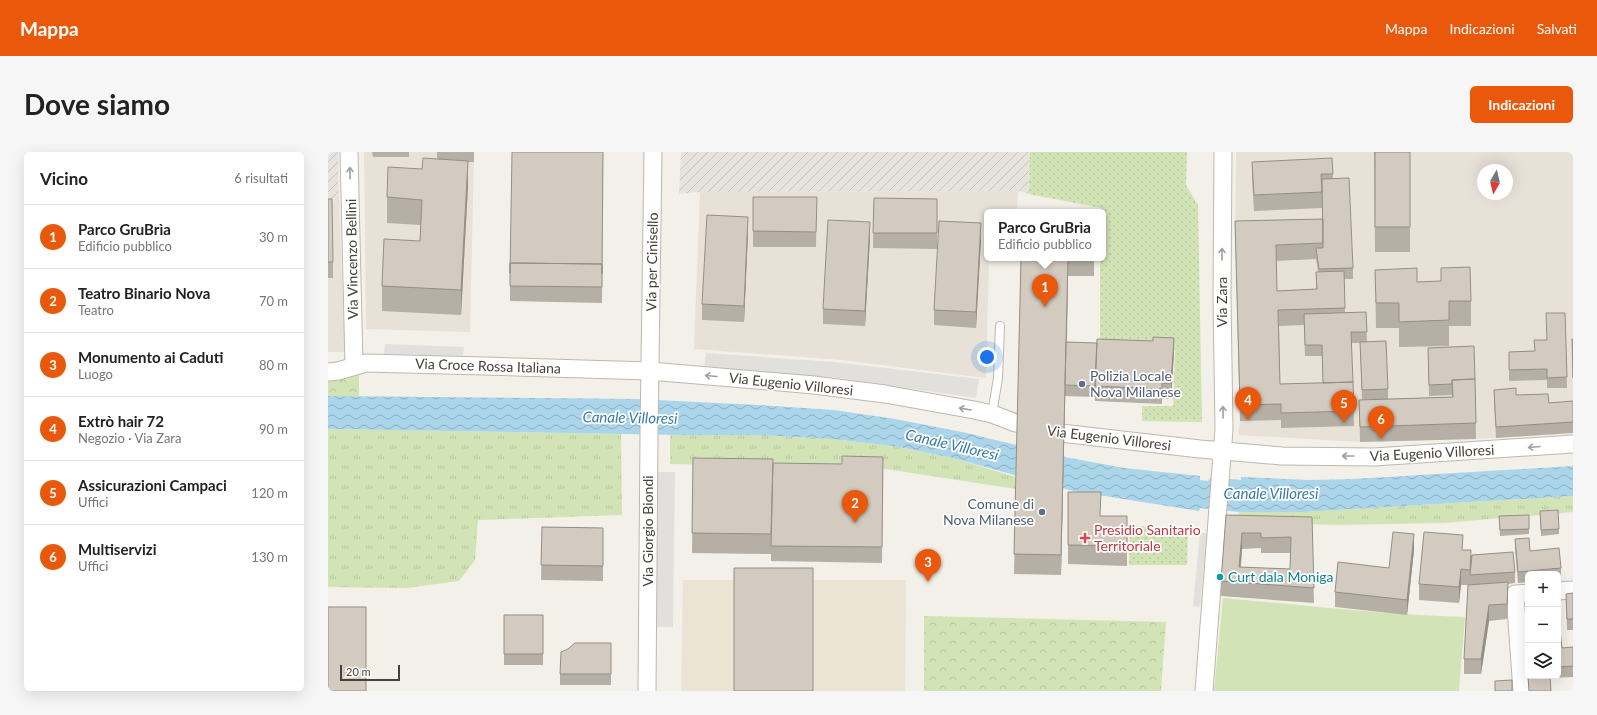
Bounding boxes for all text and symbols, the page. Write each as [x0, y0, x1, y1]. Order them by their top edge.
text: Mappa [20, 17, 79, 40]
text: Mappa [1385, 20, 1427, 37]
text: Indicazioni [1449, 20, 1515, 37]
text: Salvati [1537, 20, 1577, 37]
button: Indicazioni [1470, 86, 1573, 123]
text: Dove siamo [24, 87, 170, 121]
north arrow [1477, 164, 1513, 200]
one-way arrow [346, 167, 354, 180]
text: Vicino [40, 168, 88, 189]
text: 6 risultati [234, 170, 288, 186]
street label: Via Vincenzo Bellini [342, 199, 361, 319]
popup [984, 209, 1106, 261]
street label: Via per Cinisello [642, 212, 661, 312]
text: Parco GruBrìa [998, 218, 1091, 236]
text: Parco GruBrìa [78, 220, 171, 238]
text: 1 [49, 229, 57, 245]
text: 30 m [259, 229, 288, 245]
text: Edificio pubblico [998, 236, 1092, 252]
text: Edificio pubblico [78, 238, 172, 254]
one-way arrow [1219, 248, 1226, 261]
pin: 1 [1032, 274, 1058, 307]
street label: Via Zara [1213, 277, 1230, 327]
text: Teatro Binario Nova [78, 284, 210, 302]
text: 2 [49, 293, 57, 309]
text: 70 m [259, 293, 288, 309]
text: Teatro [78, 302, 114, 318]
your location [977, 347, 997, 367]
text: Monumento ai Caduti [78, 348, 223, 366]
street label: Via Croce Rossa Italiana [415, 354, 561, 377]
text: 3 [49, 357, 57, 373]
text: 80 m [259, 357, 288, 373]
text: Luogo [78, 366, 113, 382]
place label: Polizia Locale Nova Milanese [1090, 367, 1181, 400]
street label: Via Eugenio Villoresi [728, 369, 854, 398]
one-way arrow [705, 372, 718, 380]
marker: Polizia Locale Nova Milanese [1077, 379, 1087, 389]
pin: 4 [1235, 387, 1261, 420]
pin: 5 [1331, 390, 1357, 423]
one-way arrow [959, 404, 972, 412]
one-way arrow [1219, 406, 1227, 419]
pin: 6 [1368, 406, 1394, 439]
water label: Canale Villoresi [582, 407, 678, 427]
text: Extrò hair 72 [78, 412, 164, 430]
text: 4 [49, 421, 57, 437]
text: 90 m [259, 421, 288, 437]
street label: Via Eugenio Villoresi [1046, 421, 1172, 454]
water label: Canale Villoresi [904, 425, 1001, 464]
text: Negozio · Via Zara [78, 430, 181, 446]
street label: Via Eugenio Villoresi [1369, 441, 1495, 464]
one-way arrow [1528, 443, 1541, 450]
one-way arrow [1342, 453, 1355, 460]
street label: Via Giorgio Biondi [639, 475, 656, 587]
text: Assicurazioni Campaci [78, 476, 227, 494]
water label: Canale Villoresi [1224, 484, 1319, 502]
text: 5 [49, 485, 57, 501]
text: 120 m [251, 485, 288, 501]
pin: 2 [842, 490, 868, 523]
text: Uffici [78, 494, 108, 510]
place label: Comune di Nova Milanese [943, 495, 1034, 528]
marker: Comune di Nova Milanese [1037, 507, 1047, 517]
place label: Presidio Sanitario Territoriale [1094, 521, 1201, 554]
marker: Presidio Sanitario Territoriale [1079, 532, 1091, 544]
text: Multiservizi [78, 540, 157, 558]
text: 6 [49, 549, 57, 565]
text: 130 m [251, 549, 288, 565]
pin: 3 [915, 549, 941, 582]
text: Uffici [78, 558, 108, 574]
place label: Curt dala Moniga [1228, 568, 1334, 585]
map controls [1525, 571, 1561, 679]
button: + [1525, 571, 1561, 607]
marker: Curt dala Moniga [1215, 572, 1225, 582]
button: − [1525, 607, 1561, 643]
button: layers [1525, 643, 1561, 679]
scale bar [340, 663, 400, 682]
text: 20 m [346, 665, 371, 678]

